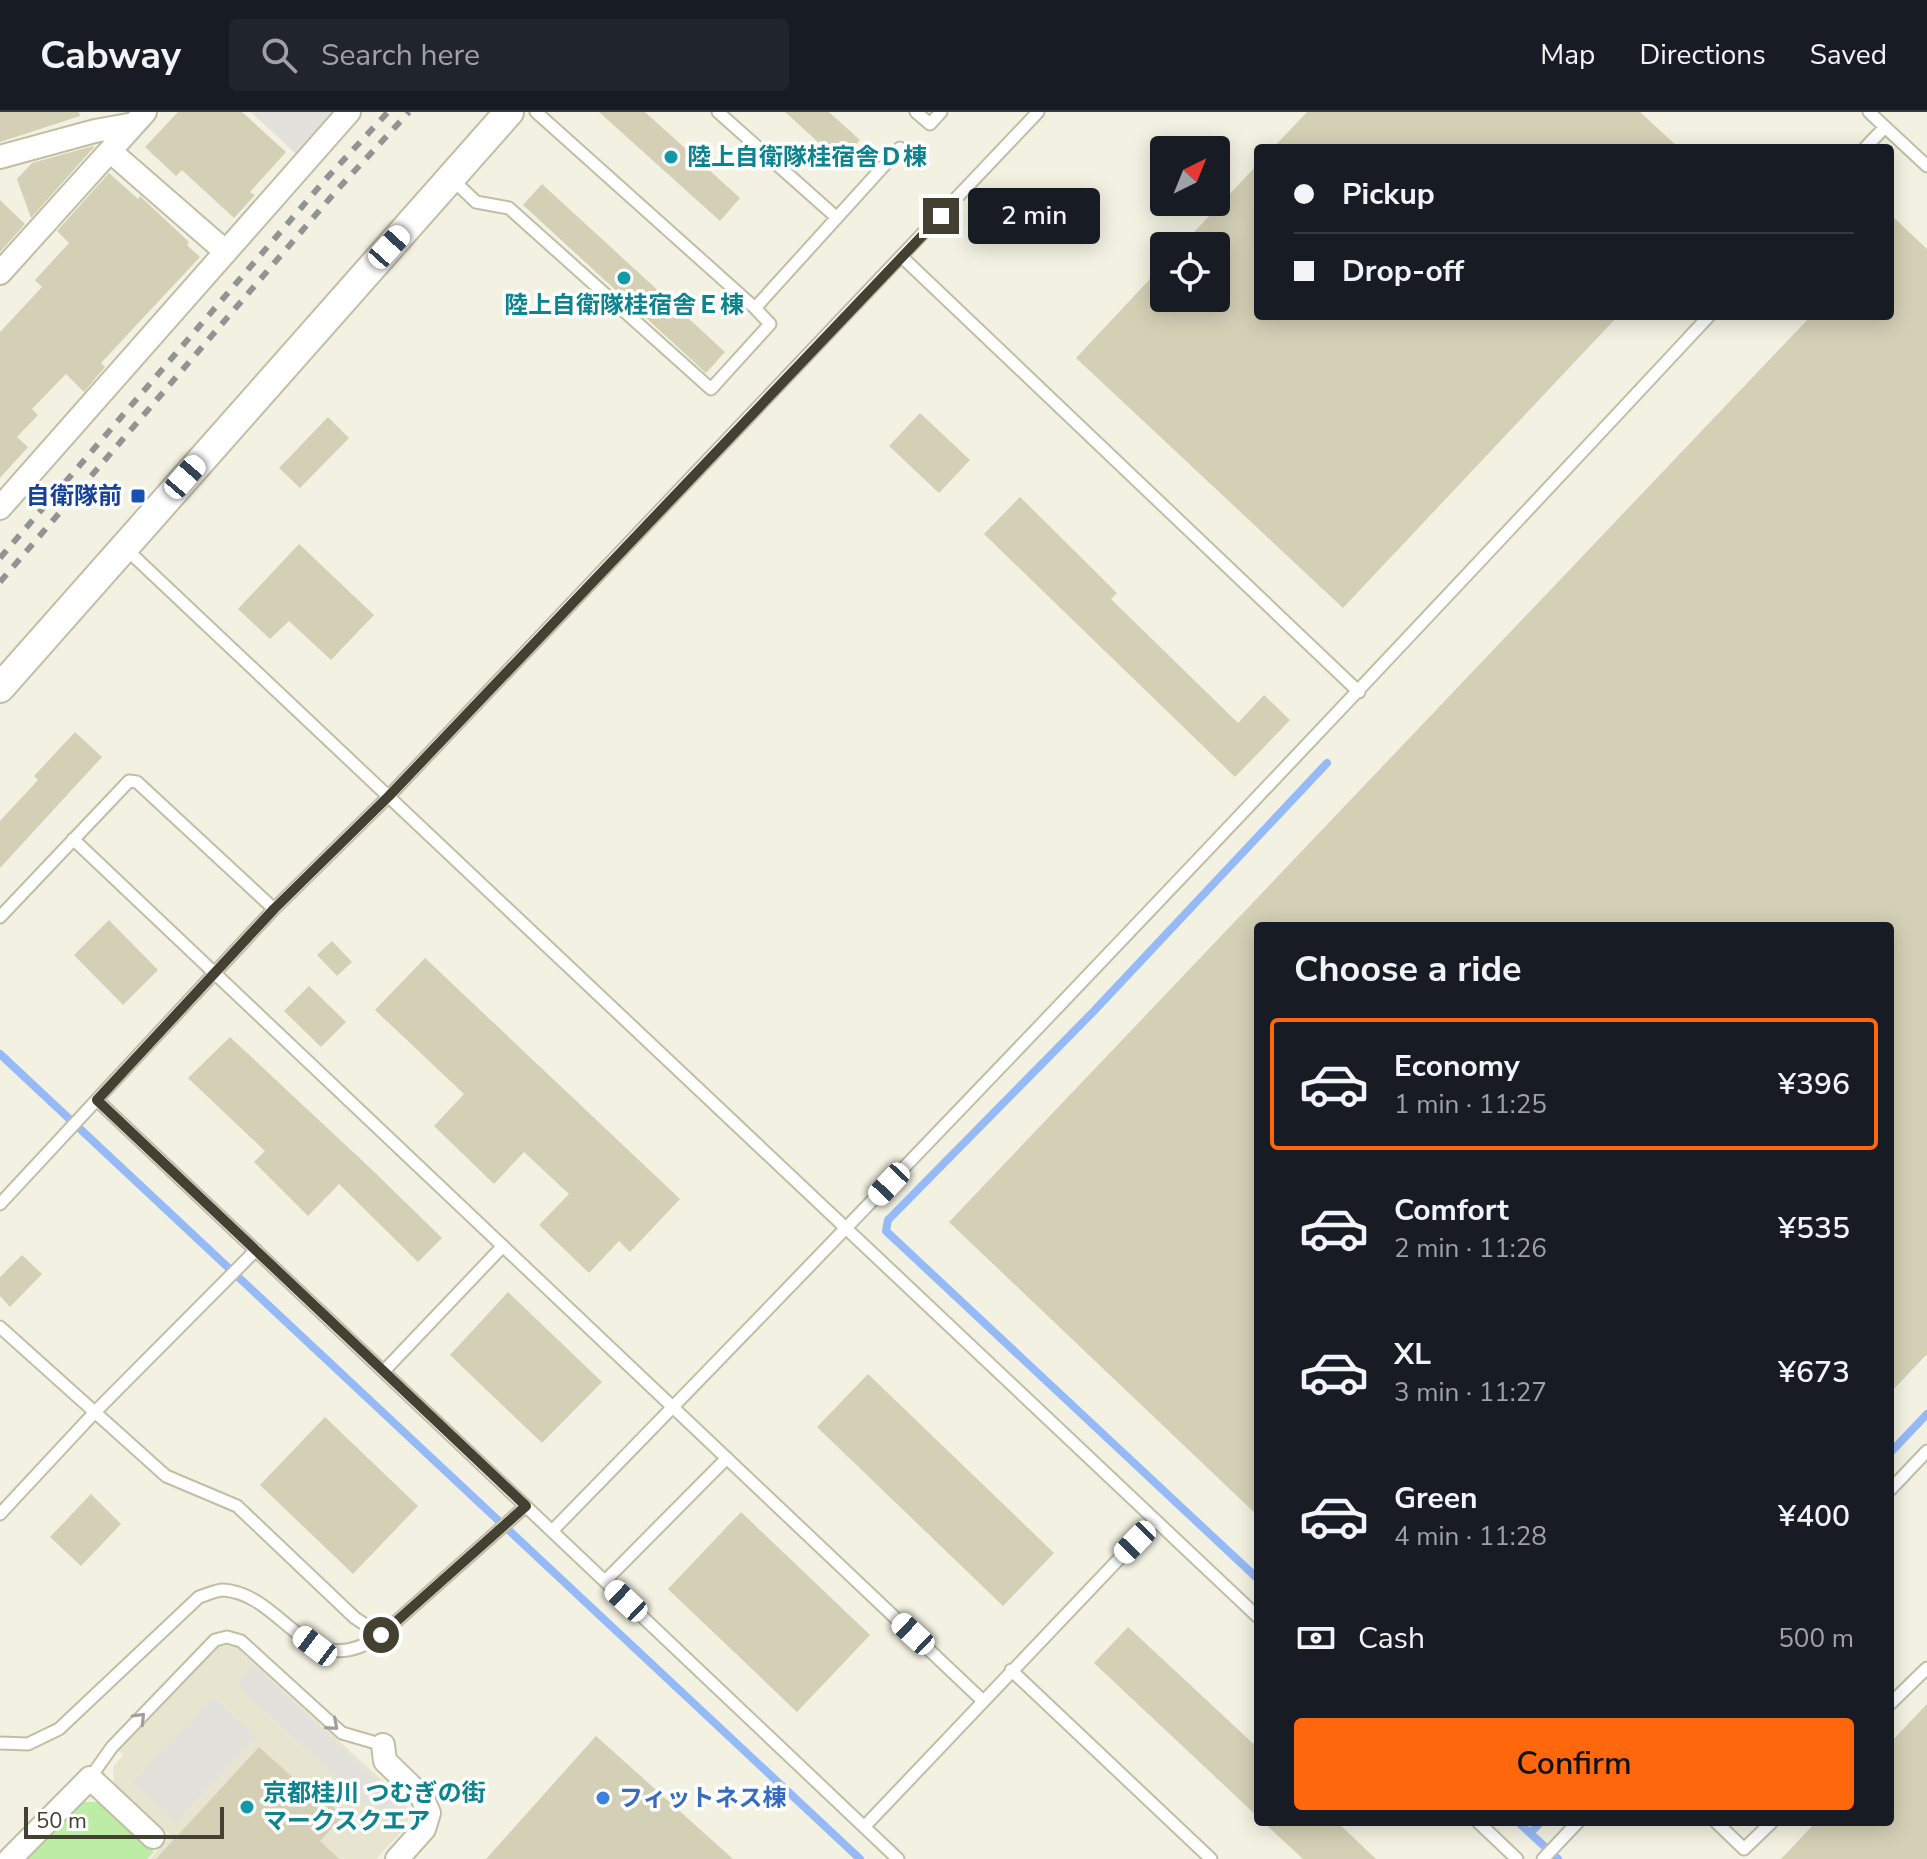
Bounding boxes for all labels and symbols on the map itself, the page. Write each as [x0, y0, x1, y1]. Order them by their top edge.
north arrow [1150, 136, 1230, 216]
place label: 陸上自衛隊桂宿舎Ｄ棟 [687, 141, 927, 173]
marker: 陸上自衛隊桂宿舎Ｄ棟 [662, 148, 680, 166]
callout: 2 min [969, 188, 1101, 244]
route end [923, 198, 959, 234]
car [364, 221, 414, 273]
marker: 陸上自衛隊桂宿舎Ｅ棟 [615, 269, 633, 287]
place label: 陸上自衛隊桂宿舎Ｅ棟 [504, 289, 744, 321]
car [160, 451, 210, 503]
place label: 自衛隊前 [26, 480, 122, 512]
marker: 自衛隊前 [129, 487, 147, 505]
car [864, 1158, 914, 1210]
car [1110, 1516, 1160, 1568]
car [600, 1576, 652, 1626]
car [887, 1609, 939, 1659]
route start [363, 1617, 399, 1653]
car [289, 1622, 341, 1670]
one-way arrow [130, 1713, 145, 1727]
one-way arrow [324, 1715, 339, 1729]
place label: 京都桂川 つむぎの街 マークスクエア [263, 1777, 485, 1837]
place label: フィットネス棟 [619, 1782, 787, 1814]
marker: フィットネス棟 [594, 1789, 612, 1807]
marker: 京都桂川 つむぎの街 マークスクエア [238, 1798, 256, 1816]
scale bar [24, 1803, 224, 1839]

